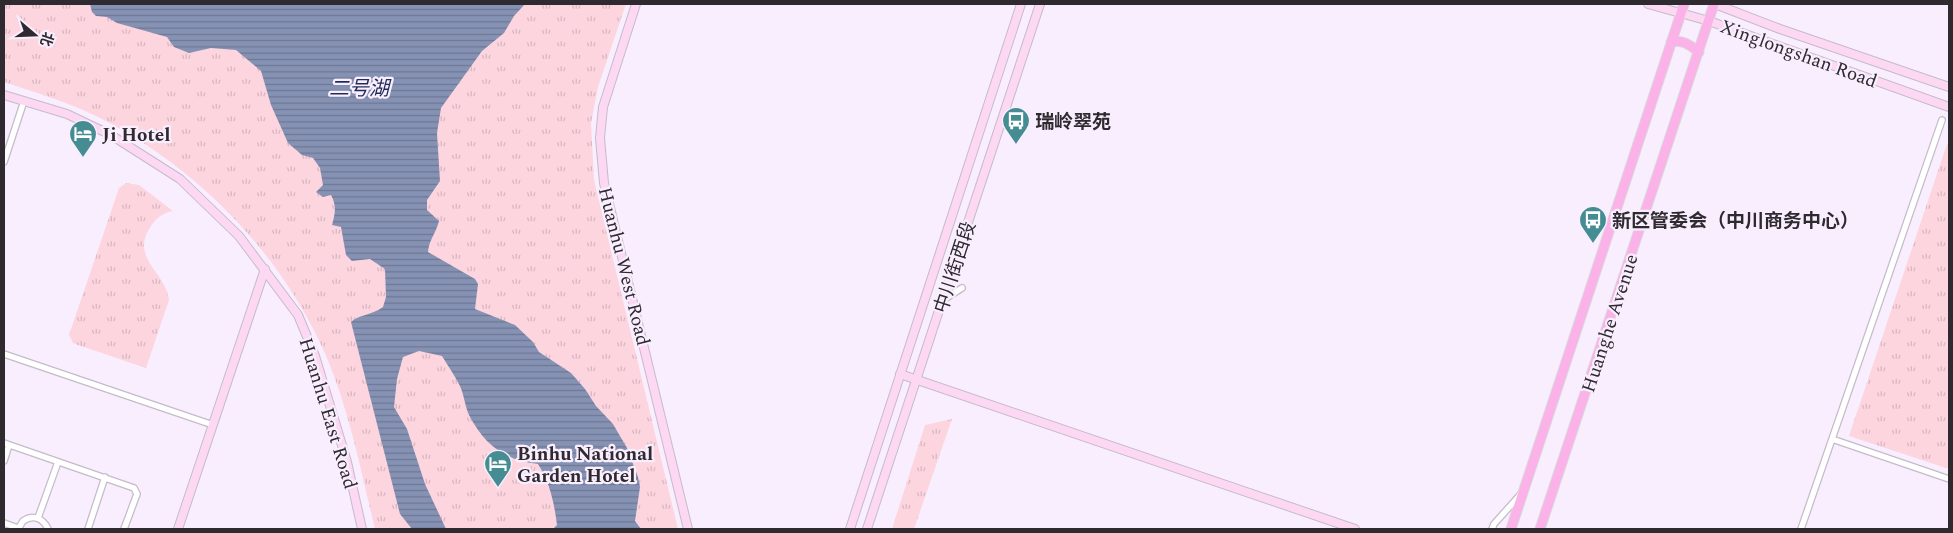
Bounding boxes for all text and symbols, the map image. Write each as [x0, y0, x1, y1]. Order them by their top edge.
north arrow [10, 10, 60, 60]
street label: Xinglongshan Road [1716, 13, 1881, 96]
text: 北 [35, 29, 59, 49]
water label: 二号湖 [329, 74, 392, 104]
bus stop icon: 瑞岭翠苑 [1001, 106, 1031, 145]
place label: 瑞岭翠苑 [1035, 108, 1111, 137]
hotel icon: Ji Hotel [68, 119, 98, 158]
place label: Ji Hotel [102, 121, 170, 150]
street label: Huanhu West Road [590, 184, 657, 349]
bus stop icon: 新区管委会（中川商务中心） [1578, 205, 1608, 244]
place label: 新区管委会（中川商务中心） [1612, 207, 1859, 236]
street label: 中川街西段 [927, 218, 984, 317]
street label: Huanghe Avenue [1574, 250, 1646, 397]
street label: Huanhu East Road [291, 334, 364, 493]
place label: Binhu National Garden Hotel [517, 440, 653, 491]
hotel icon: Binhu National Garden Hotel [483, 449, 513, 488]

